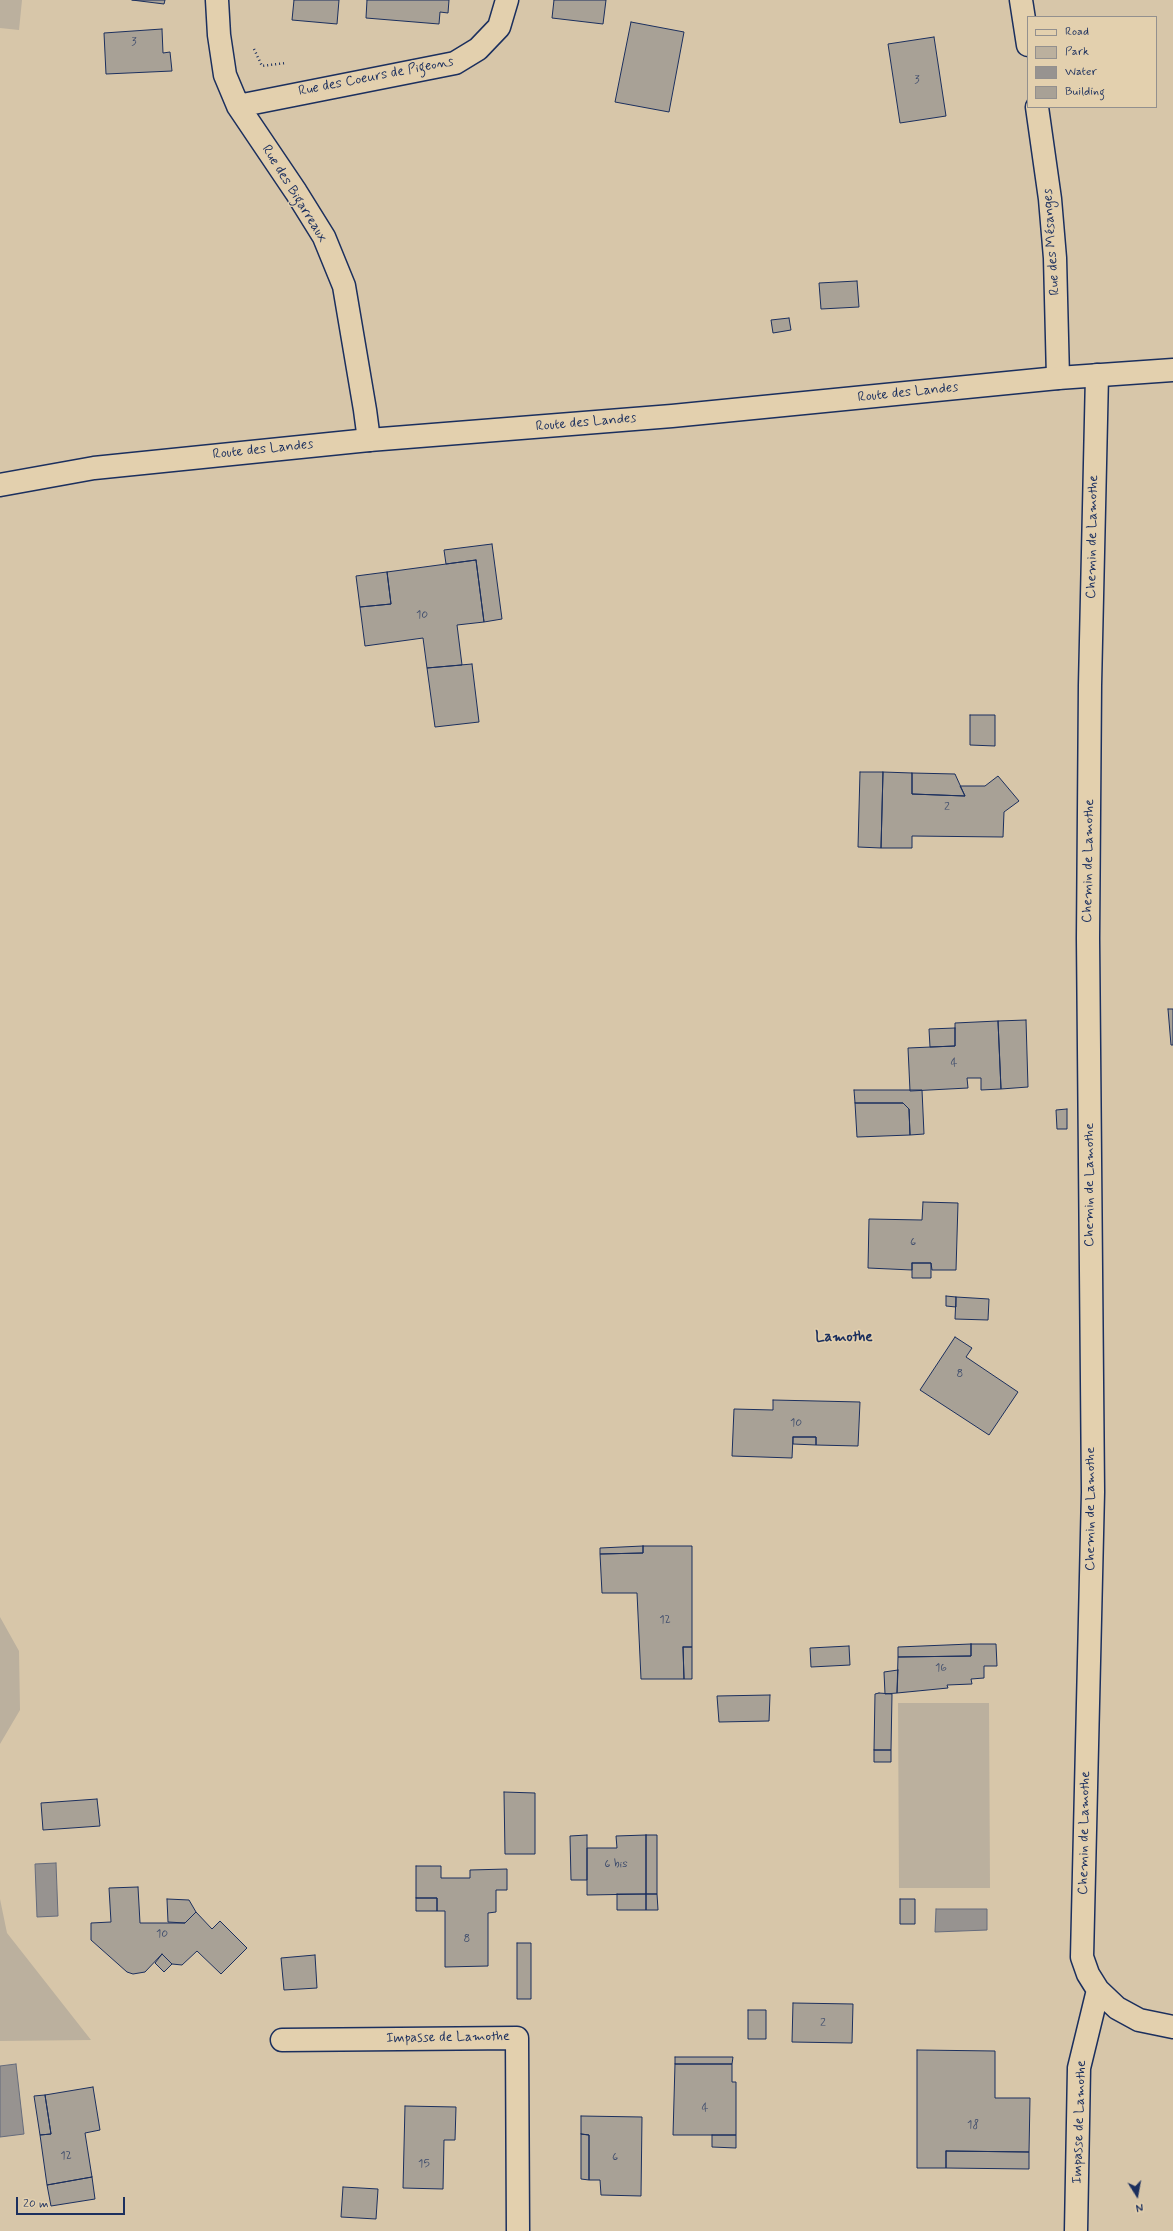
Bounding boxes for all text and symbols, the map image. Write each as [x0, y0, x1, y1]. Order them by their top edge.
legend [1027, 16, 1157, 108]
text: Road [1065, 24, 1089, 40]
house number: 3 [131, 35, 137, 49]
text: Park [1065, 44, 1089, 60]
street label: Rue des Coeurs de Pigeons [297, 54, 455, 100]
text: Water [1065, 64, 1097, 80]
house number: 3 [914, 73, 920, 87]
text: Building [1065, 84, 1105, 100]
street label: Rue des Bigarreaux [257, 142, 331, 246]
street label: Rue des Mésanges [1040, 188, 1064, 296]
street label: Route des Landes [857, 379, 959, 407]
street label: Route des Landes [535, 410, 637, 436]
street label: Route des Landes [212, 436, 314, 464]
street label: Chemin de Lamothe [1084, 475, 1102, 599]
house number: 10 [416, 608, 428, 622]
street label: Chemin de Lamothe [1080, 799, 1098, 923]
house number: 2 [944, 800, 950, 814]
house number: 4 [951, 1056, 957, 1070]
street label: Chemin de Lamothe [1082, 1123, 1098, 1247]
house number: 6 [910, 1235, 916, 1249]
district label: Lamothe [815, 1329, 873, 1347]
house number: 8 [957, 1367, 963, 1381]
house number: 10 [790, 1416, 802, 1430]
street label: Chemin de Lamothe [1083, 1447, 1099, 1571]
house number: 12 [659, 1613, 671, 1627]
house number: 16 [935, 1661, 947, 1675]
street label: Chemin de Lamothe [1076, 1771, 1094, 1895]
house number: 6 bis [604, 1857, 628, 1871]
house number: 10 [156, 1927, 168, 1941]
house number: 8 [464, 1932, 470, 1946]
house number: 2 [820, 2016, 826, 2030]
street label: Impasse de Lamothe [386, 2029, 510, 2047]
street label: Impasse de Lamothe [1069, 2060, 1091, 2184]
house number: 4 [702, 2101, 708, 2115]
house number: 18 [967, 2118, 979, 2132]
house number: 12 [60, 2149, 72, 2163]
house number: 6 [612, 2150, 618, 2164]
house number: 15 [418, 2157, 430, 2171]
north arrow [1117, 2175, 1157, 2215]
scale bar [18, 2189, 127, 2215]
text: 20 m [23, 2196, 49, 2212]
text: N [1134, 2199, 1144, 2214]

